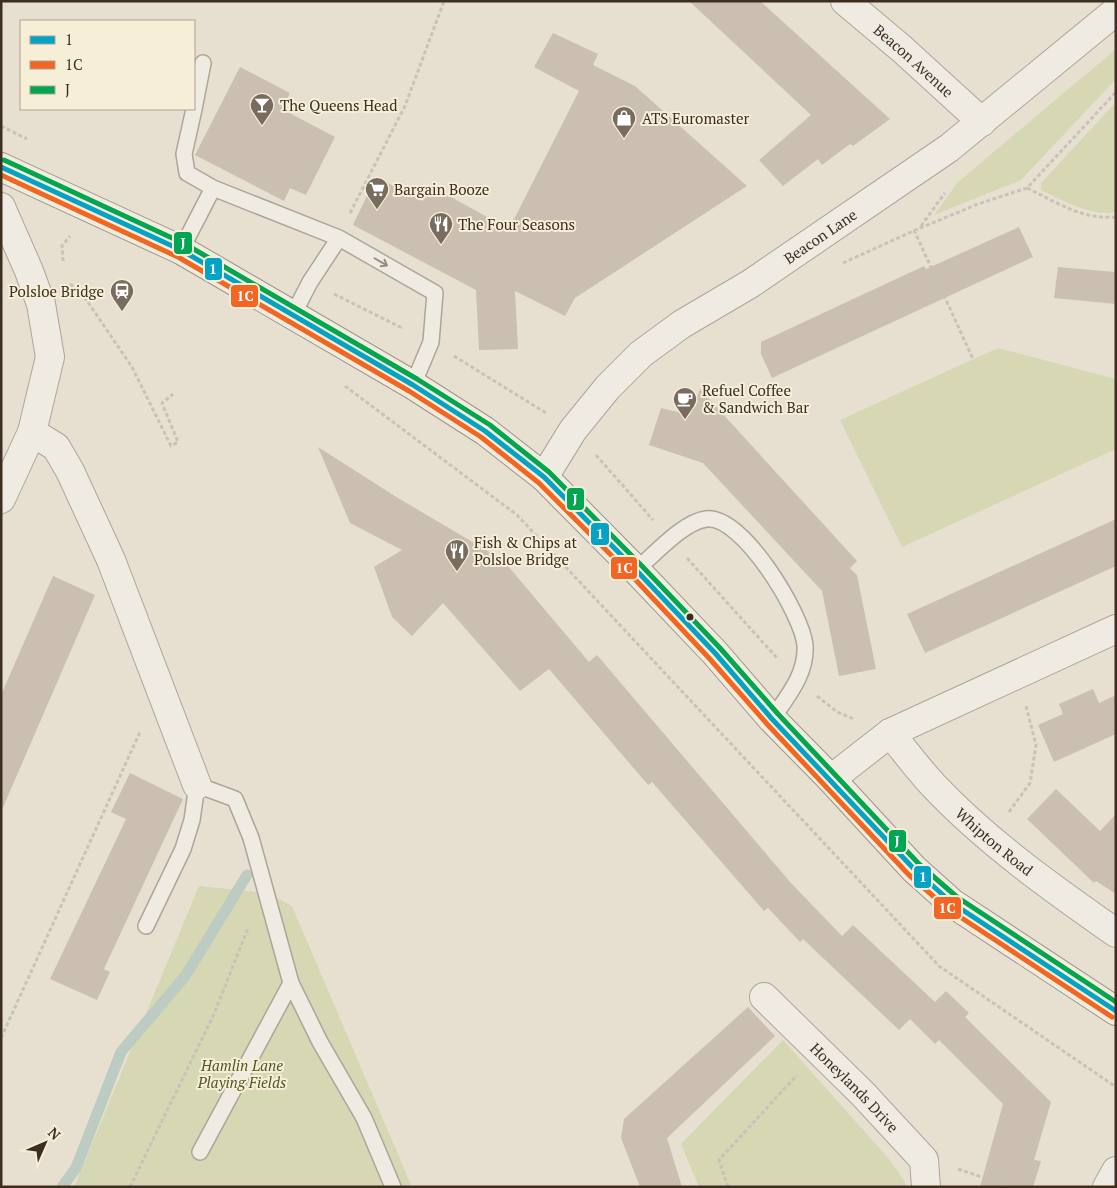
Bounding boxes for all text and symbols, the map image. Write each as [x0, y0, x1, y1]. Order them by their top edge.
street label: Beacon Avenue [870, 19, 958, 101]
legend [20, 20, 195, 110]
text: 1 [65, 29, 73, 49]
text: 1C [65, 54, 83, 74]
text: J [65, 79, 70, 99]
bar icon: The Queens Head [249, 92, 275, 126]
place label: The Queens Head [280, 95, 398, 115]
shop icon: ATS Euromaster [611, 105, 637, 139]
place label: ATS Euromaster [642, 108, 750, 128]
supermarket icon: Bargain Booze [364, 176, 390, 210]
place label: Bargain Booze [394, 179, 489, 199]
street label: Beacon Lane [780, 204, 861, 268]
restaurant icon: The Four Seasons [428, 211, 454, 245]
place label: The Four Seasons [458, 214, 575, 234]
line badge: J [173, 231, 193, 255]
text: J [180, 233, 186, 252]
line badge: 1 [204, 257, 223, 281]
one-way arrow [373, 258, 388, 268]
text: 1 [209, 259, 217, 278]
station icon: Polsloe Bridge [109, 278, 135, 312]
place label: Polsloe Bridge [9, 281, 104, 301]
line badge: 1C [230, 284, 259, 308]
text: 1C [236, 286, 254, 305]
place label: Refuel Coffee & Sandwich Bar [702, 380, 809, 417]
cafe icon: Refuel Coffee & Sandwich Bar [672, 386, 698, 420]
line badge: J [566, 487, 585, 511]
text: J [572, 489, 578, 508]
line badge: 1 [590, 522, 610, 546]
text: 1 [596, 524, 604, 543]
place label: Fish & Chips at Polsloe Bridge [474, 532, 577, 569]
restaurant icon: Fish & Chips at Polsloe Bridge [444, 538, 470, 572]
line badge: 1C [610, 556, 638, 580]
text: 1C [615, 558, 633, 577]
unlabelled marker [685, 612, 695, 622]
street label: Whipton Road [951, 803, 1037, 880]
line badge: J [888, 829, 907, 853]
text: J [894, 831, 900, 850]
line badge: 1 [913, 865, 932, 889]
text: 1 [919, 867, 927, 886]
line badge: 1C [933, 896, 962, 920]
text: 1C [938, 898, 956, 917]
street label: Honeylands Drive [806, 1038, 903, 1136]
park label: Hamlin Lane Playing Fields [197, 1055, 286, 1092]
north arrow [20, 1118, 70, 1168]
text: N [44, 1123, 65, 1144]

